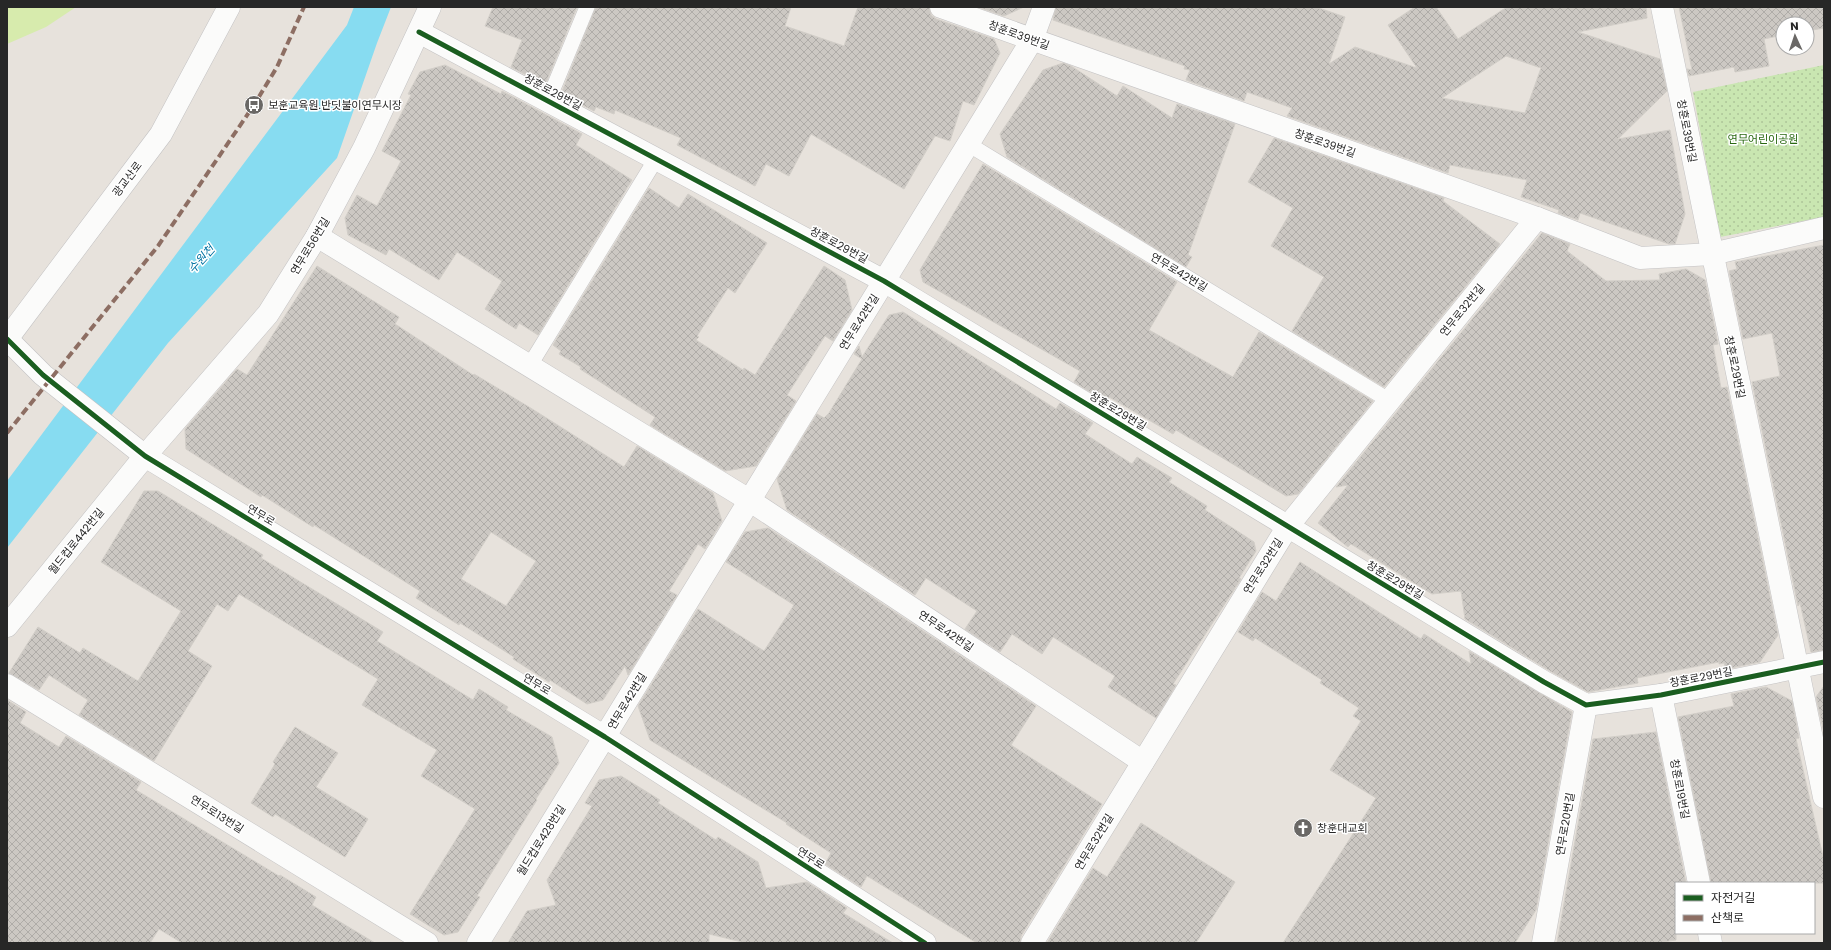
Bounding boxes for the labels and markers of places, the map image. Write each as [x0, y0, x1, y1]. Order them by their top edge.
bus stop icon: 보훈교육원.반딧불이연무시장 [243, 94, 265, 116]
place label: 보훈교육원.반딧불이연무시장 [268, 97, 402, 113]
church icon: 창훈대교회 [1292, 817, 1314, 839]
place label: 창훈대교회 [1317, 820, 1368, 836]

